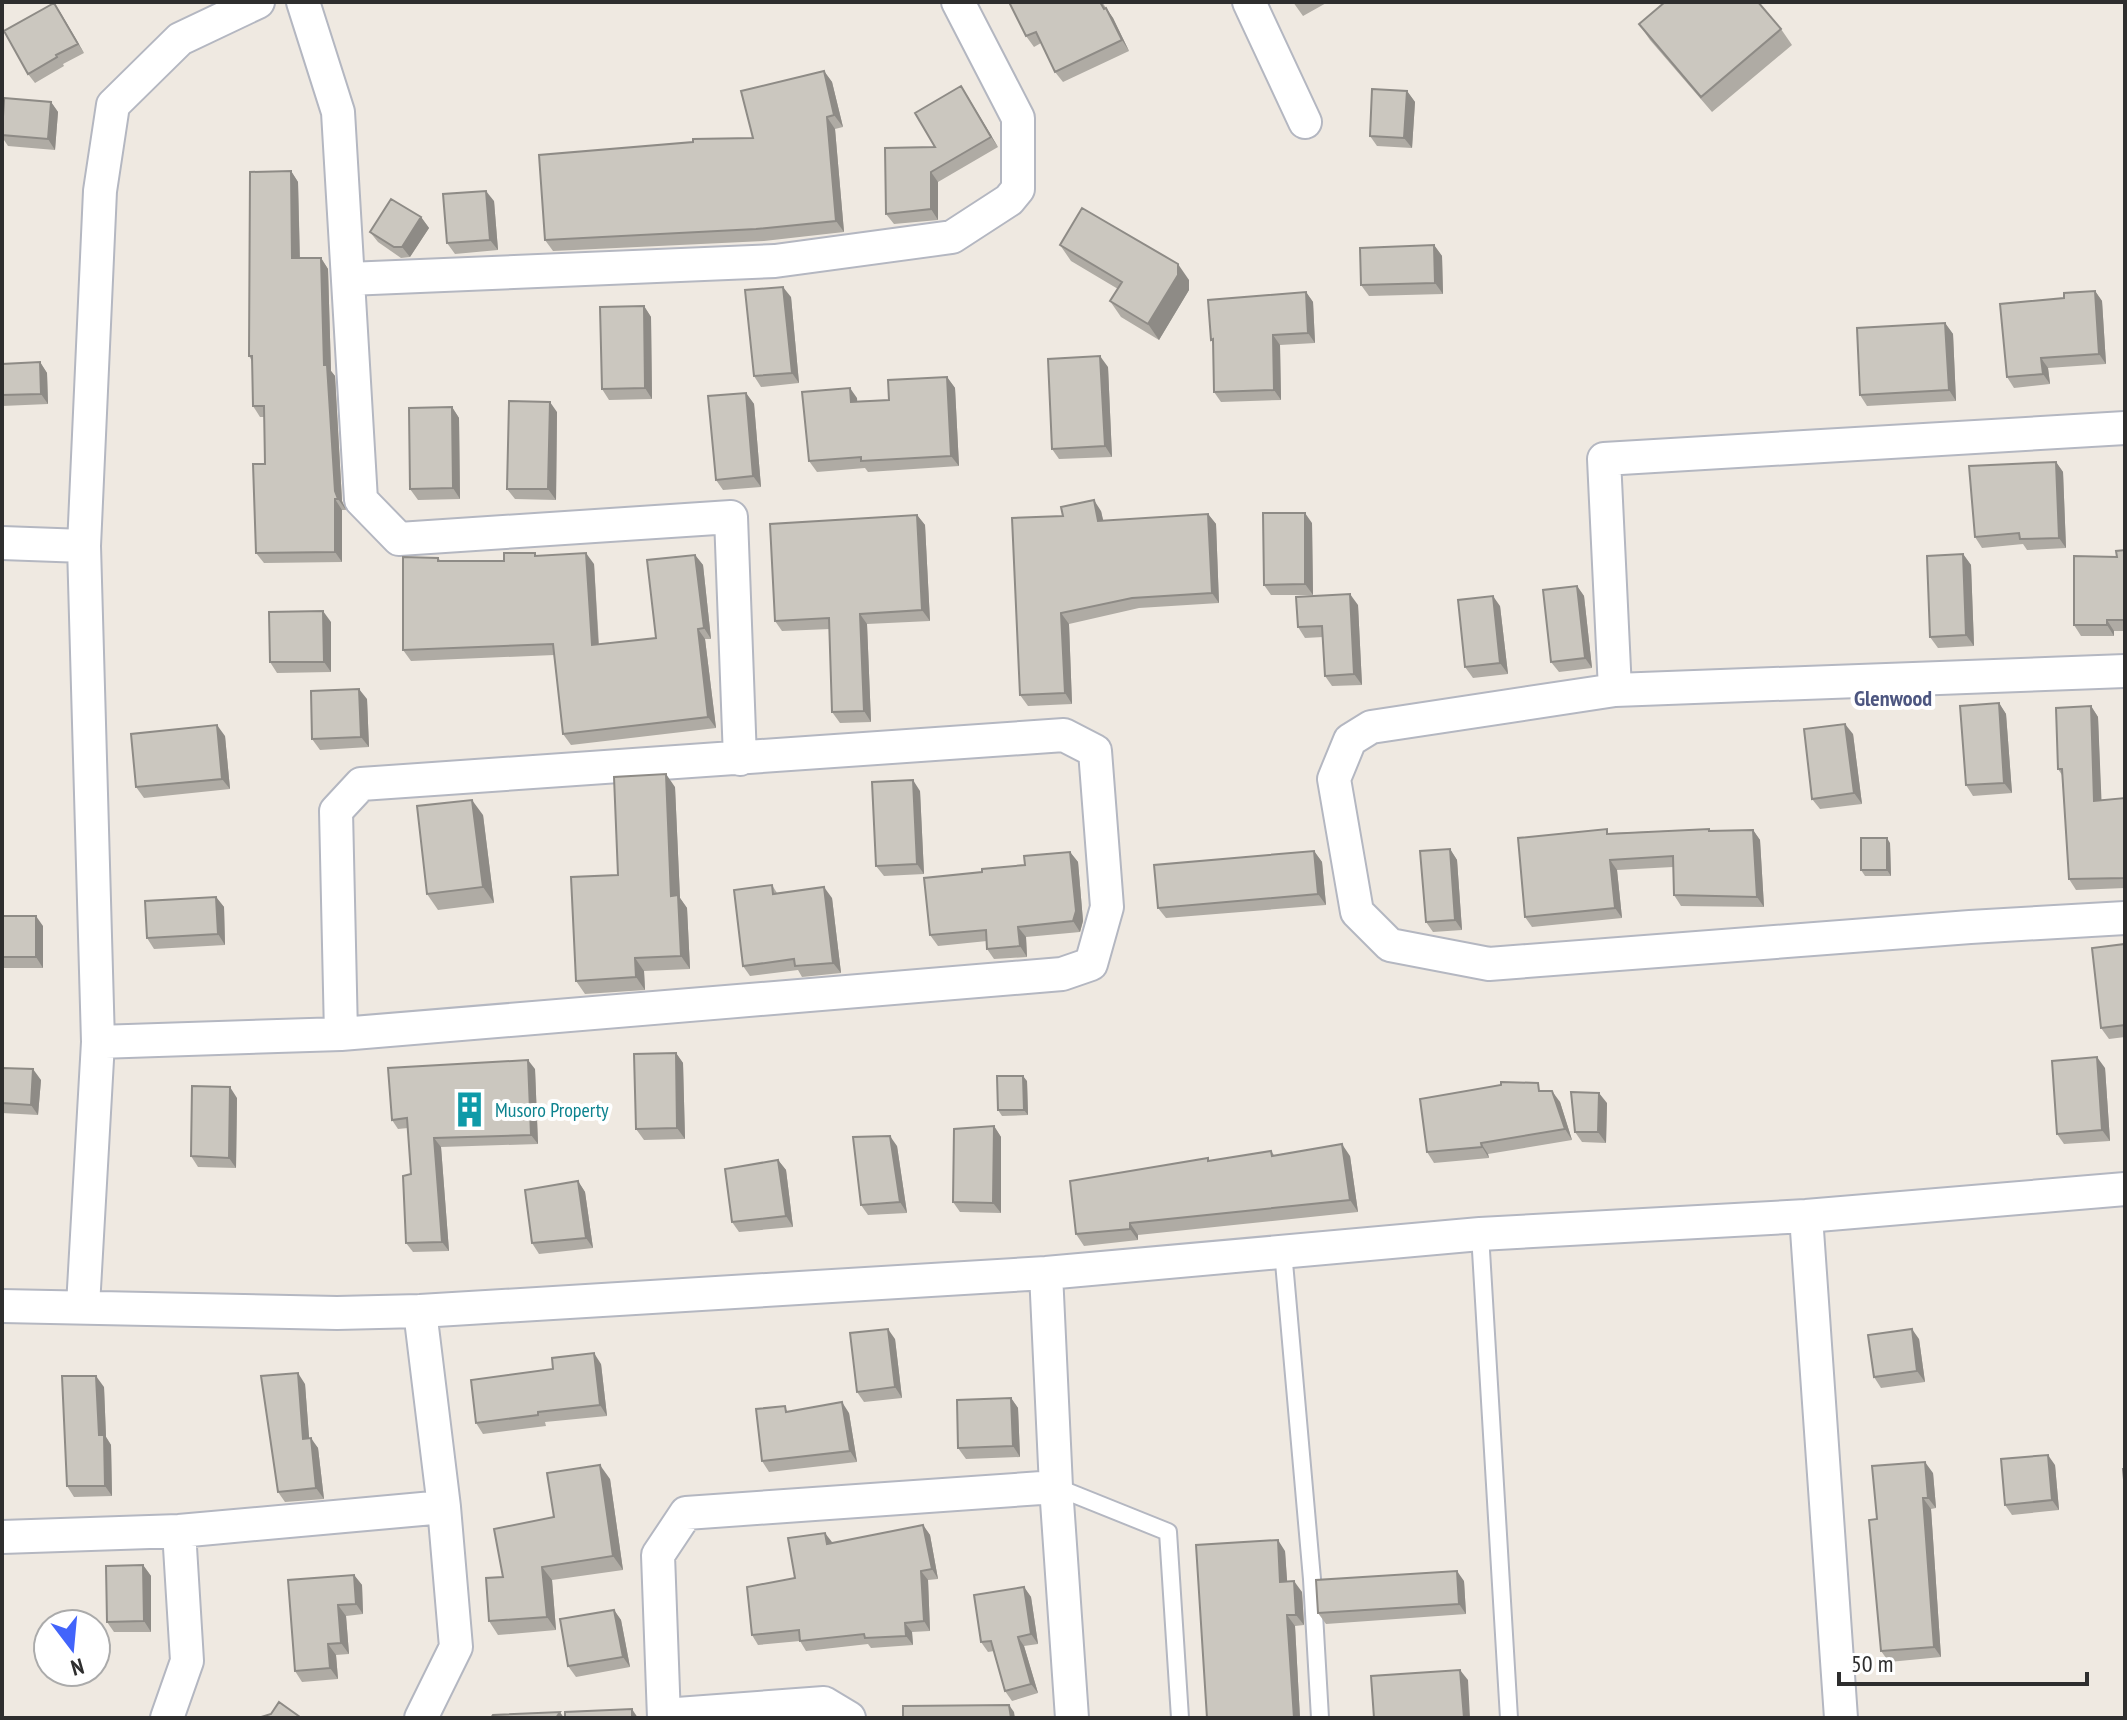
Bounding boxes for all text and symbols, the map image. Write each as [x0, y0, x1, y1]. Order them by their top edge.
district label: Glenwood [1854, 684, 1932, 712]
building icon: Musoro Property [450, 1091, 488, 1129]
place label: Musoro Property [495, 1097, 609, 1123]
north arrow [32, 1608, 112, 1688]
scale bar [1839, 1636, 2087, 1686]
text: 50 m [1851, 1648, 1893, 1679]
text: N [68, 1652, 87, 1682]

